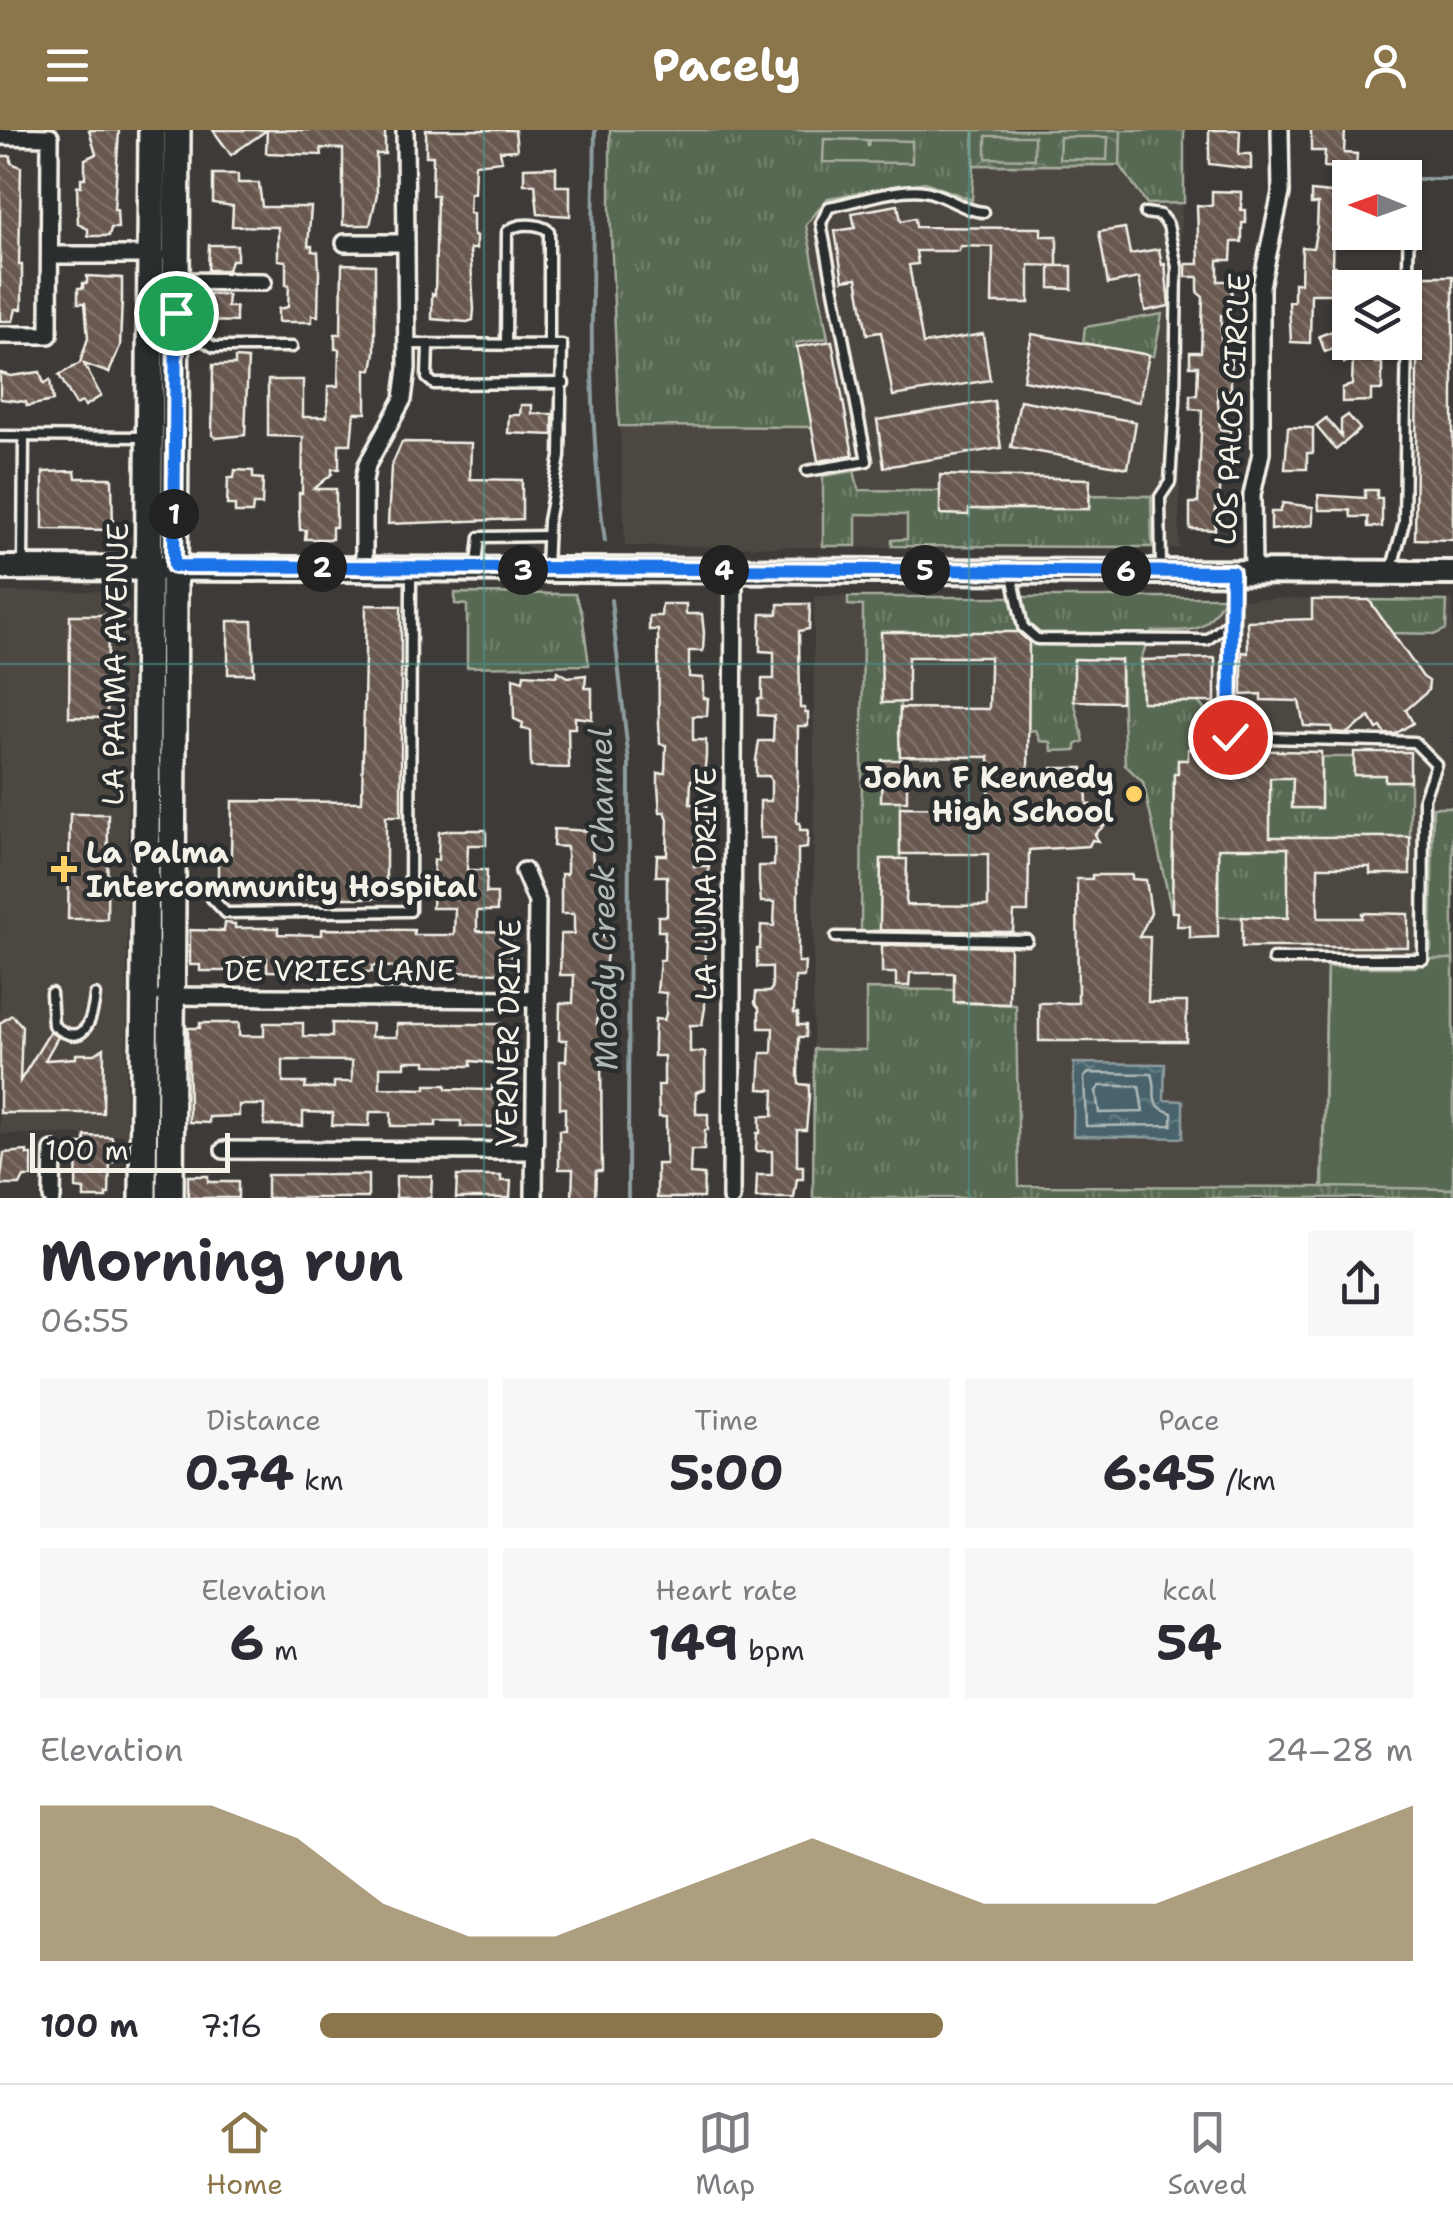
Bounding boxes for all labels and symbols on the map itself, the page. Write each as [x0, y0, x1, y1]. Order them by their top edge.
north arrow [1332, 160, 1422, 250]
pin [134, 271, 219, 356]
street label: LOS PALOS CIRCLE [1204, 272, 1260, 546]
pin: 1 [149, 489, 199, 539]
street label: LA PALMA AVENUE [92, 522, 138, 806]
pin: 2 [297, 542, 347, 592]
pin: 3 [498, 545, 548, 595]
pin: 4 [699, 545, 749, 595]
pin: 5 [900, 545, 950, 595]
pin: 6 [1101, 546, 1151, 596]
pin [1188, 695, 1273, 780]
water label: Moody Creek Channel [579, 727, 627, 1071]
place label: John F Kennedy High School [863, 757, 1114, 832]
street label: LA LUNA DRIVE [685, 767, 726, 1001]
marker: John F Kennedy High School [1123, 783, 1145, 805]
place label: La Palma Intercommunity Hospital [86, 832, 477, 907]
marker: La Palma Intercommunity Hospital [51, 856, 77, 882]
street label: VERNER DRIVE [486, 919, 530, 1147]
street label: DE VRIES LANE [225, 950, 455, 991]
scale bar [30, 1128, 230, 1172]

